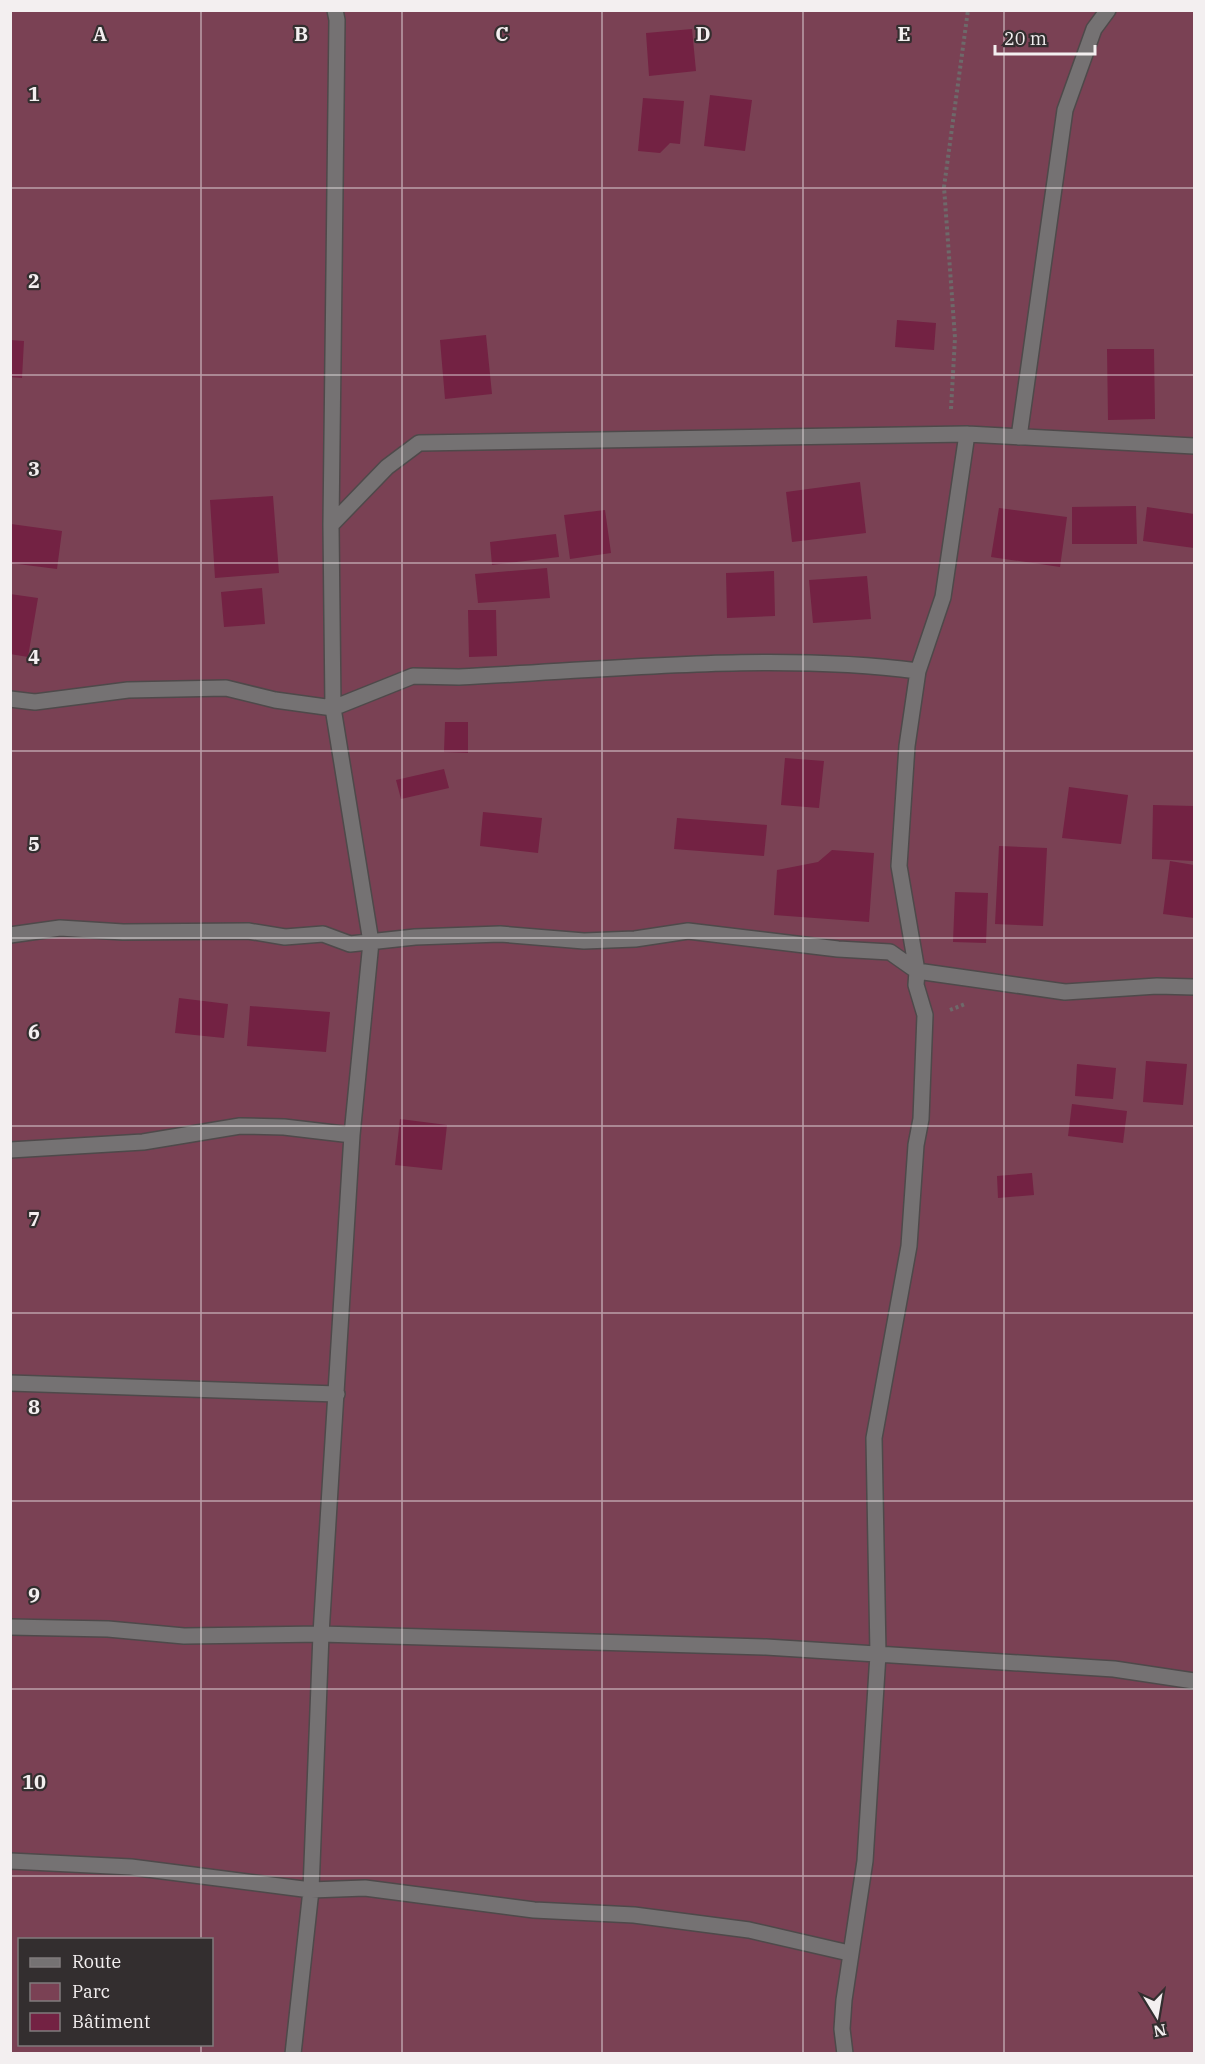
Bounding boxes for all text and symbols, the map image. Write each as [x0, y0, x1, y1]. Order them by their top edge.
scale bar [995, 18, 1096, 56]
text: A [93, 20, 107, 47]
text: B [294, 20, 308, 47]
text: C [495, 20, 509, 47]
text: D [695, 20, 711, 47]
text: E [897, 20, 911, 47]
text: 20 m [1004, 27, 1047, 50]
text: 1 [28, 80, 40, 107]
text: 2 [28, 267, 40, 294]
text: 3 [28, 455, 40, 482]
text: 4 [28, 643, 40, 670]
text: 5 [28, 830, 40, 857]
text: 6 [28, 1018, 40, 1045]
text: 7 [28, 1205, 40, 1232]
text: 8 [28, 1393, 40, 1420]
text: 9 [28, 1581, 40, 1608]
text: 10 [22, 1768, 46, 1795]
legend [18, 1938, 213, 2046]
text: Route [72, 1950, 121, 1973]
text: Parc [72, 1980, 110, 2003]
north arrow [1127, 1986, 1187, 2046]
text: Bâtiment [72, 2010, 150, 2033]
text: N [1152, 2020, 1168, 2042]

